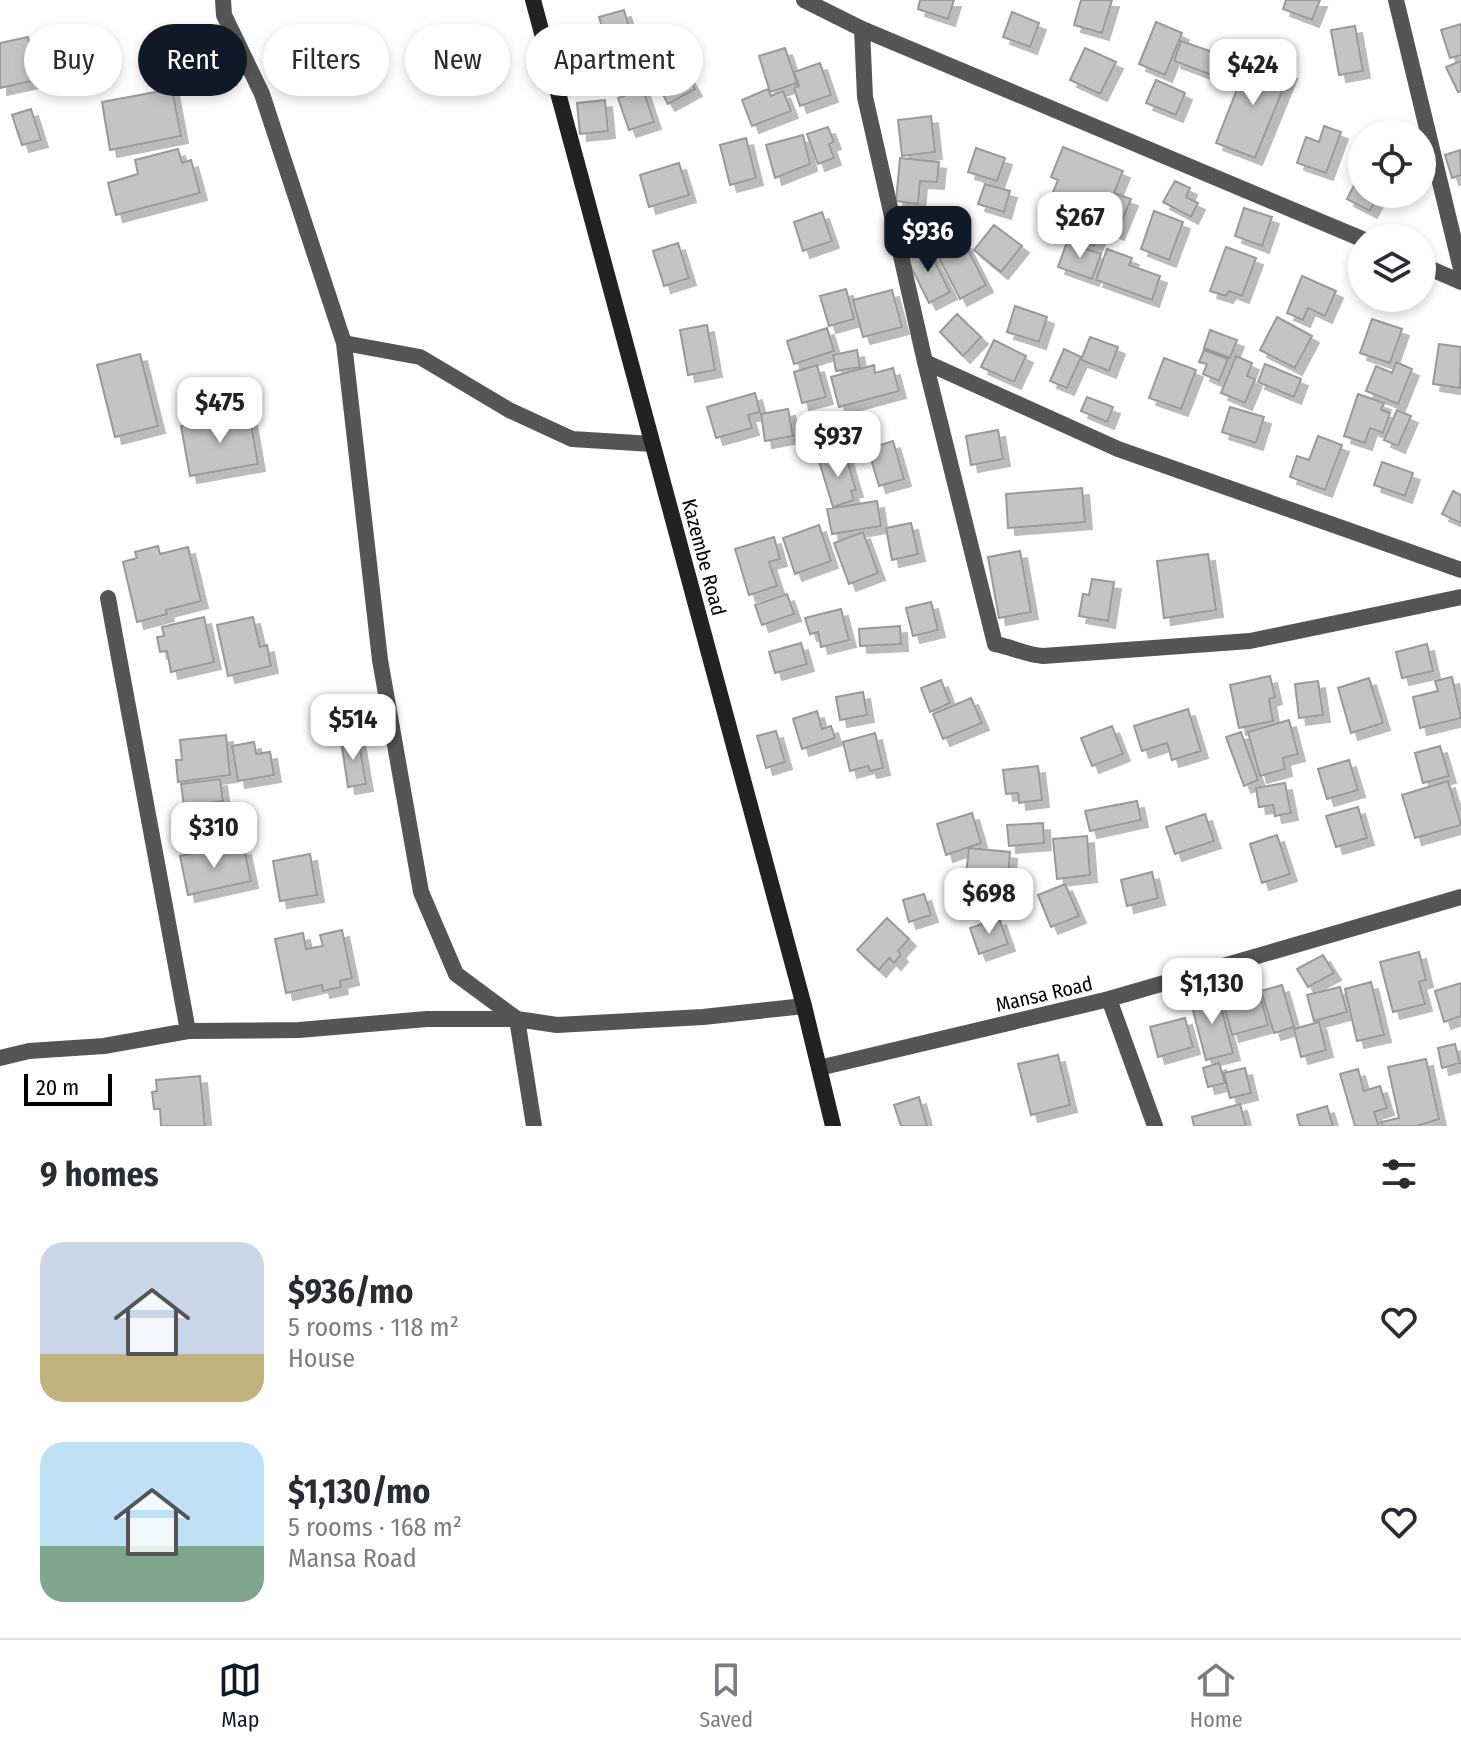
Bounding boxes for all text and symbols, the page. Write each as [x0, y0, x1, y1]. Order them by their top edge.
chip: Buy [24, 24, 122, 96]
chip: Rent [138, 24, 247, 96]
chip: Filters [263, 24, 389, 96]
chip: New [405, 24, 510, 96]
chip: Apartment [526, 24, 703, 96]
pin: $424 [1206, 39, 1300, 107]
text: $424 [1228, 49, 1278, 80]
map controls [1348, 120, 1436, 312]
button: locate [1348, 120, 1436, 208]
pin: $267 [1033, 192, 1127, 260]
text: $267 [1056, 202, 1104, 233]
pin: $936 [881, 206, 975, 274]
text: $936 [902, 216, 954, 247]
button: layers [1348, 224, 1436, 312]
pin: $475 [173, 377, 267, 445]
text: $475 [195, 387, 245, 418]
pin: $937 [791, 411, 885, 479]
text: $937 [814, 421, 862, 452]
street label: Kazembe Road [677, 496, 731, 618]
pin: $514 [306, 694, 400, 762]
text: $514 [329, 704, 377, 735]
pin: $310 [167, 802, 261, 870]
text: $310 [189, 812, 239, 843]
pin: $698 [942, 868, 1036, 936]
text: $698 [962, 878, 1016, 909]
pin: $1,130 [1147, 958, 1277, 1026]
text: $1,130 [1180, 968, 1244, 999]
street label: Mansa Road [993, 971, 1095, 1017]
scale bar [24, 1070, 112, 1106]
text: 20 m [36, 1074, 79, 1101]
icon: filters [1377, 1152, 1421, 1196]
text: 9 homes [40, 1154, 159, 1195]
text: $936/mo [288, 1271, 413, 1312]
icon: home [104, 1274, 200, 1370]
icon: heart [1377, 1300, 1421, 1344]
text: 5 rooms · 118 m² [288, 1312, 459, 1343]
text: House [288, 1343, 355, 1374]
text: $1,130/mo [288, 1471, 430, 1512]
icon: home [104, 1474, 200, 1570]
icon: heart [1377, 1500, 1421, 1544]
text: 5 rooms · 168 m² [288, 1512, 462, 1543]
text: Mansa Road [288, 1543, 417, 1574]
tab: Map [218, 1658, 262, 1733]
tab: Saved [699, 1658, 753, 1733]
tab: Home [1190, 1658, 1243, 1733]

